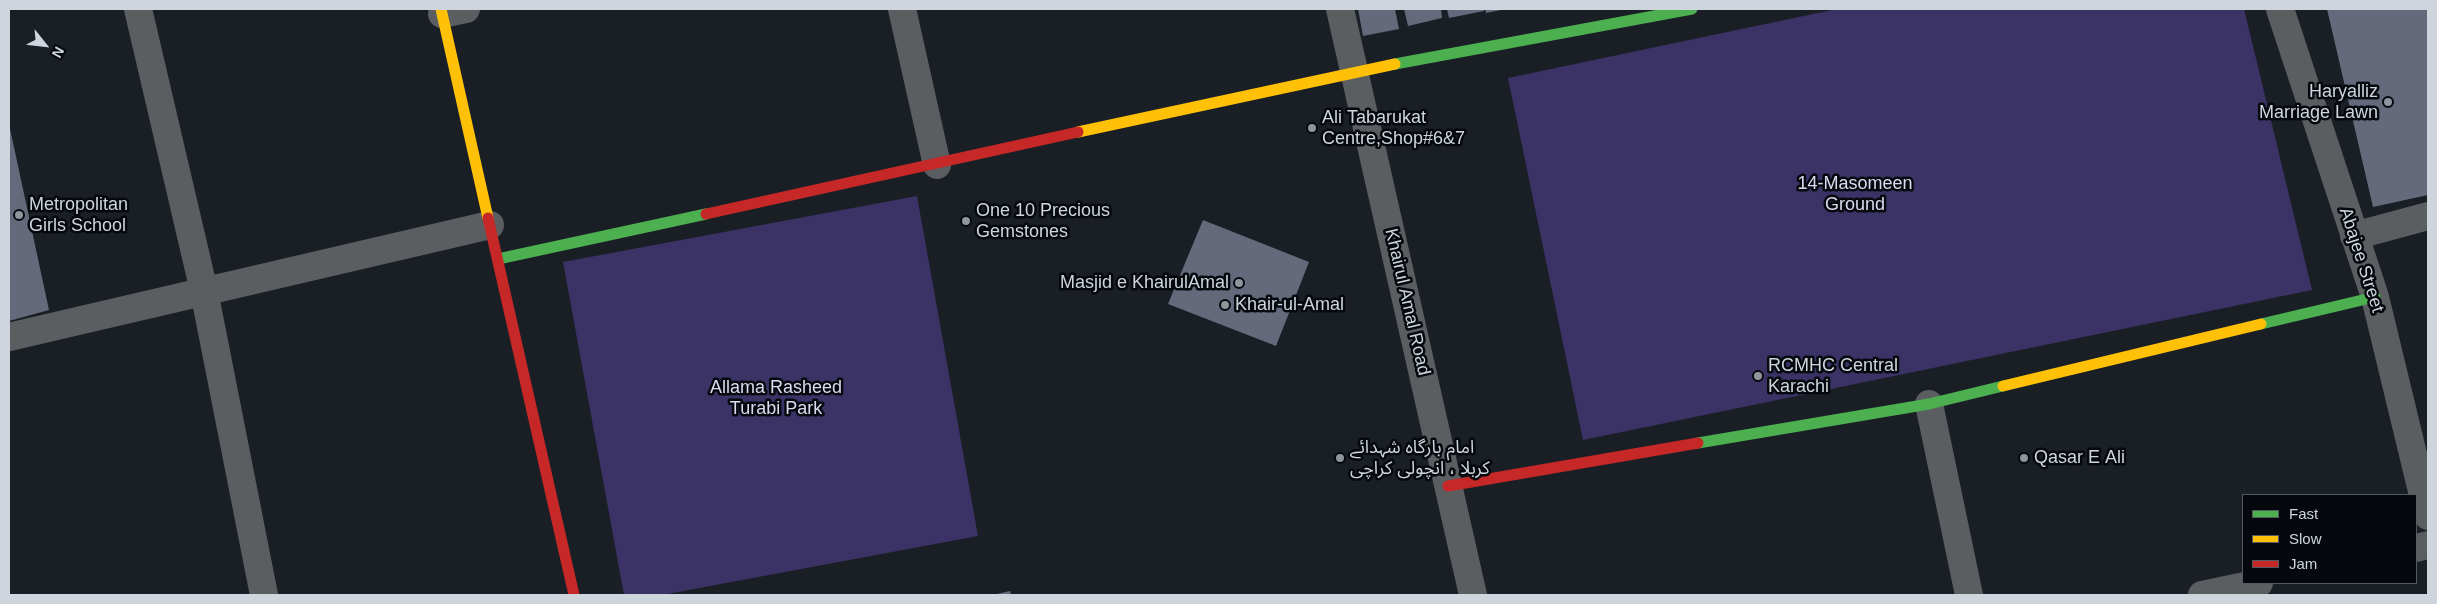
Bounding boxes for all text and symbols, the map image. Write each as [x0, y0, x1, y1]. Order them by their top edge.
north arrow [20, 20, 70, 70]
text: N [49, 44, 68, 61]
place label: Haryalliz Marriage Lawn [2259, 81, 2378, 124]
marker: Haryalliz Marriage Lawn [2382, 96, 2394, 108]
place label: Ali Tabarukat Centre,Shop#6&7 [1322, 107, 1465, 150]
marker: Ali Tabarukat Centre,Shop#6&7 [1306, 122, 1318, 134]
park label: 14-Masomeen Ground [1797, 173, 1913, 215]
place label: Metropolitan Girls School [29, 194, 128, 236]
place label: One 10 Precious Gemstones [976, 200, 1110, 242]
street label: Abajee Street [2334, 205, 2388, 315]
marker: Metropolitan Girls School [13, 209, 25, 221]
marker: One 10 Precious Gemstones [960, 215, 972, 227]
street label: Khairul Amal Road [1380, 226, 1434, 378]
place label: Masjid e KhairulAmal [1060, 272, 1229, 294]
marker: Masjid e KhairulAmal [1233, 277, 1245, 289]
place label: Khair-ul-Amal [1235, 294, 1344, 316]
marker: Khair-ul-Amal [1219, 299, 1231, 311]
place label: RCMHC Central Karachi [1768, 355, 1898, 398]
marker: RCMHC Central Karachi [1752, 370, 1764, 382]
park label: Allama Rasheed Turabi Park [710, 377, 842, 419]
place label: امام بارگاہ شہدائے کربلا ، انچولی کراچی [1350, 437, 1490, 479]
place label: Qasar E Ali [2034, 447, 2125, 469]
marker: امام بارگاہ شہدائے کربلا ، انچولی کراچی [1334, 452, 1346, 464]
marker: Qasar E Ali [2018, 452, 2030, 464]
legend [2242, 494, 2417, 584]
text: Fast [2289, 505, 2318, 522]
text: Slow [2289, 530, 2322, 547]
text: Jam [2289, 555, 2317, 572]

